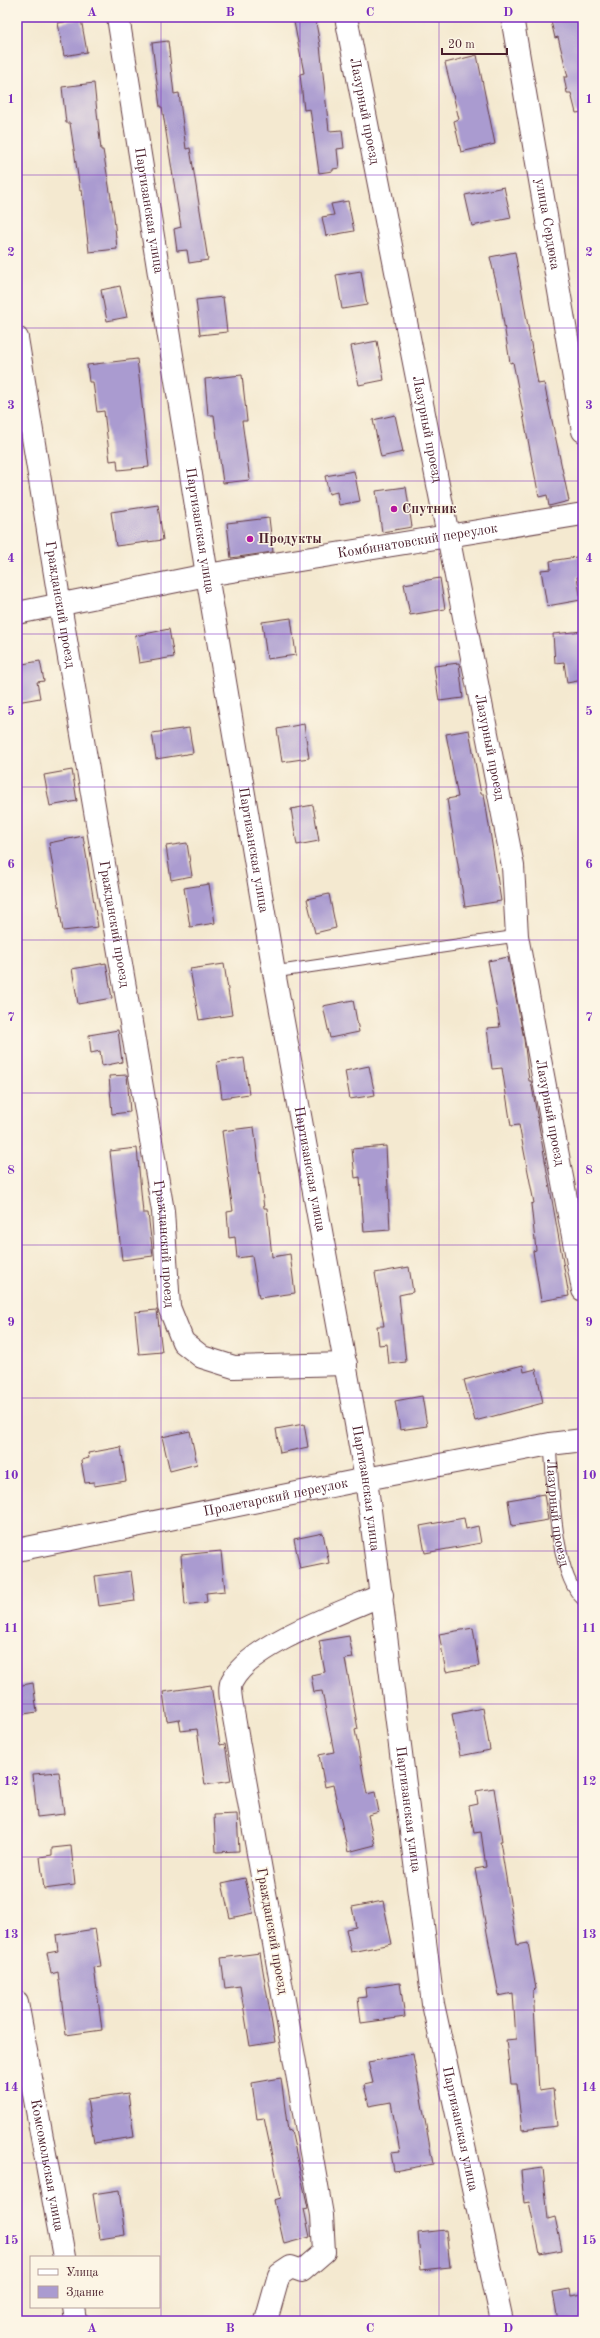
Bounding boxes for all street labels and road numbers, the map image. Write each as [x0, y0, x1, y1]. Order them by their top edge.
street label: Лазурный проезд [347, 57, 382, 166]
street label: Партизанская улица [132, 147, 166, 275]
street label: улица Сердюка [533, 177, 562, 271]
street label: Лазурный проезд [410, 375, 444, 484]
street label: Партизанская улица [183, 467, 217, 595]
street label: Комбинатовский переулок [336, 521, 499, 561]
street label: Гражданский проезд [43, 540, 78, 669]
street label: Лазурный проезд [472, 693, 507, 802]
street label: Партизанская улица [236, 786, 271, 914]
street label: Гражданский проезд [97, 860, 132, 989]
street label: Лазурный проезд [533, 1058, 567, 1167]
street label: Партизанская улица [292, 1105, 328, 1233]
street label: Гражданский проезд [151, 1179, 176, 1308]
street label: Партизанская улица [349, 1424, 382, 1552]
street label: Лазурный проезд [544, 1458, 571, 1568]
street label: Пролетарский переулок [202, 1476, 349, 1519]
street label: Партизанская улица [393, 1745, 423, 1873]
street label: Гражданский проезд [254, 1867, 290, 1995]
street label: Партизанская улица [440, 2065, 481, 2193]
street label: Комсомольская улица [28, 2098, 66, 2233]

